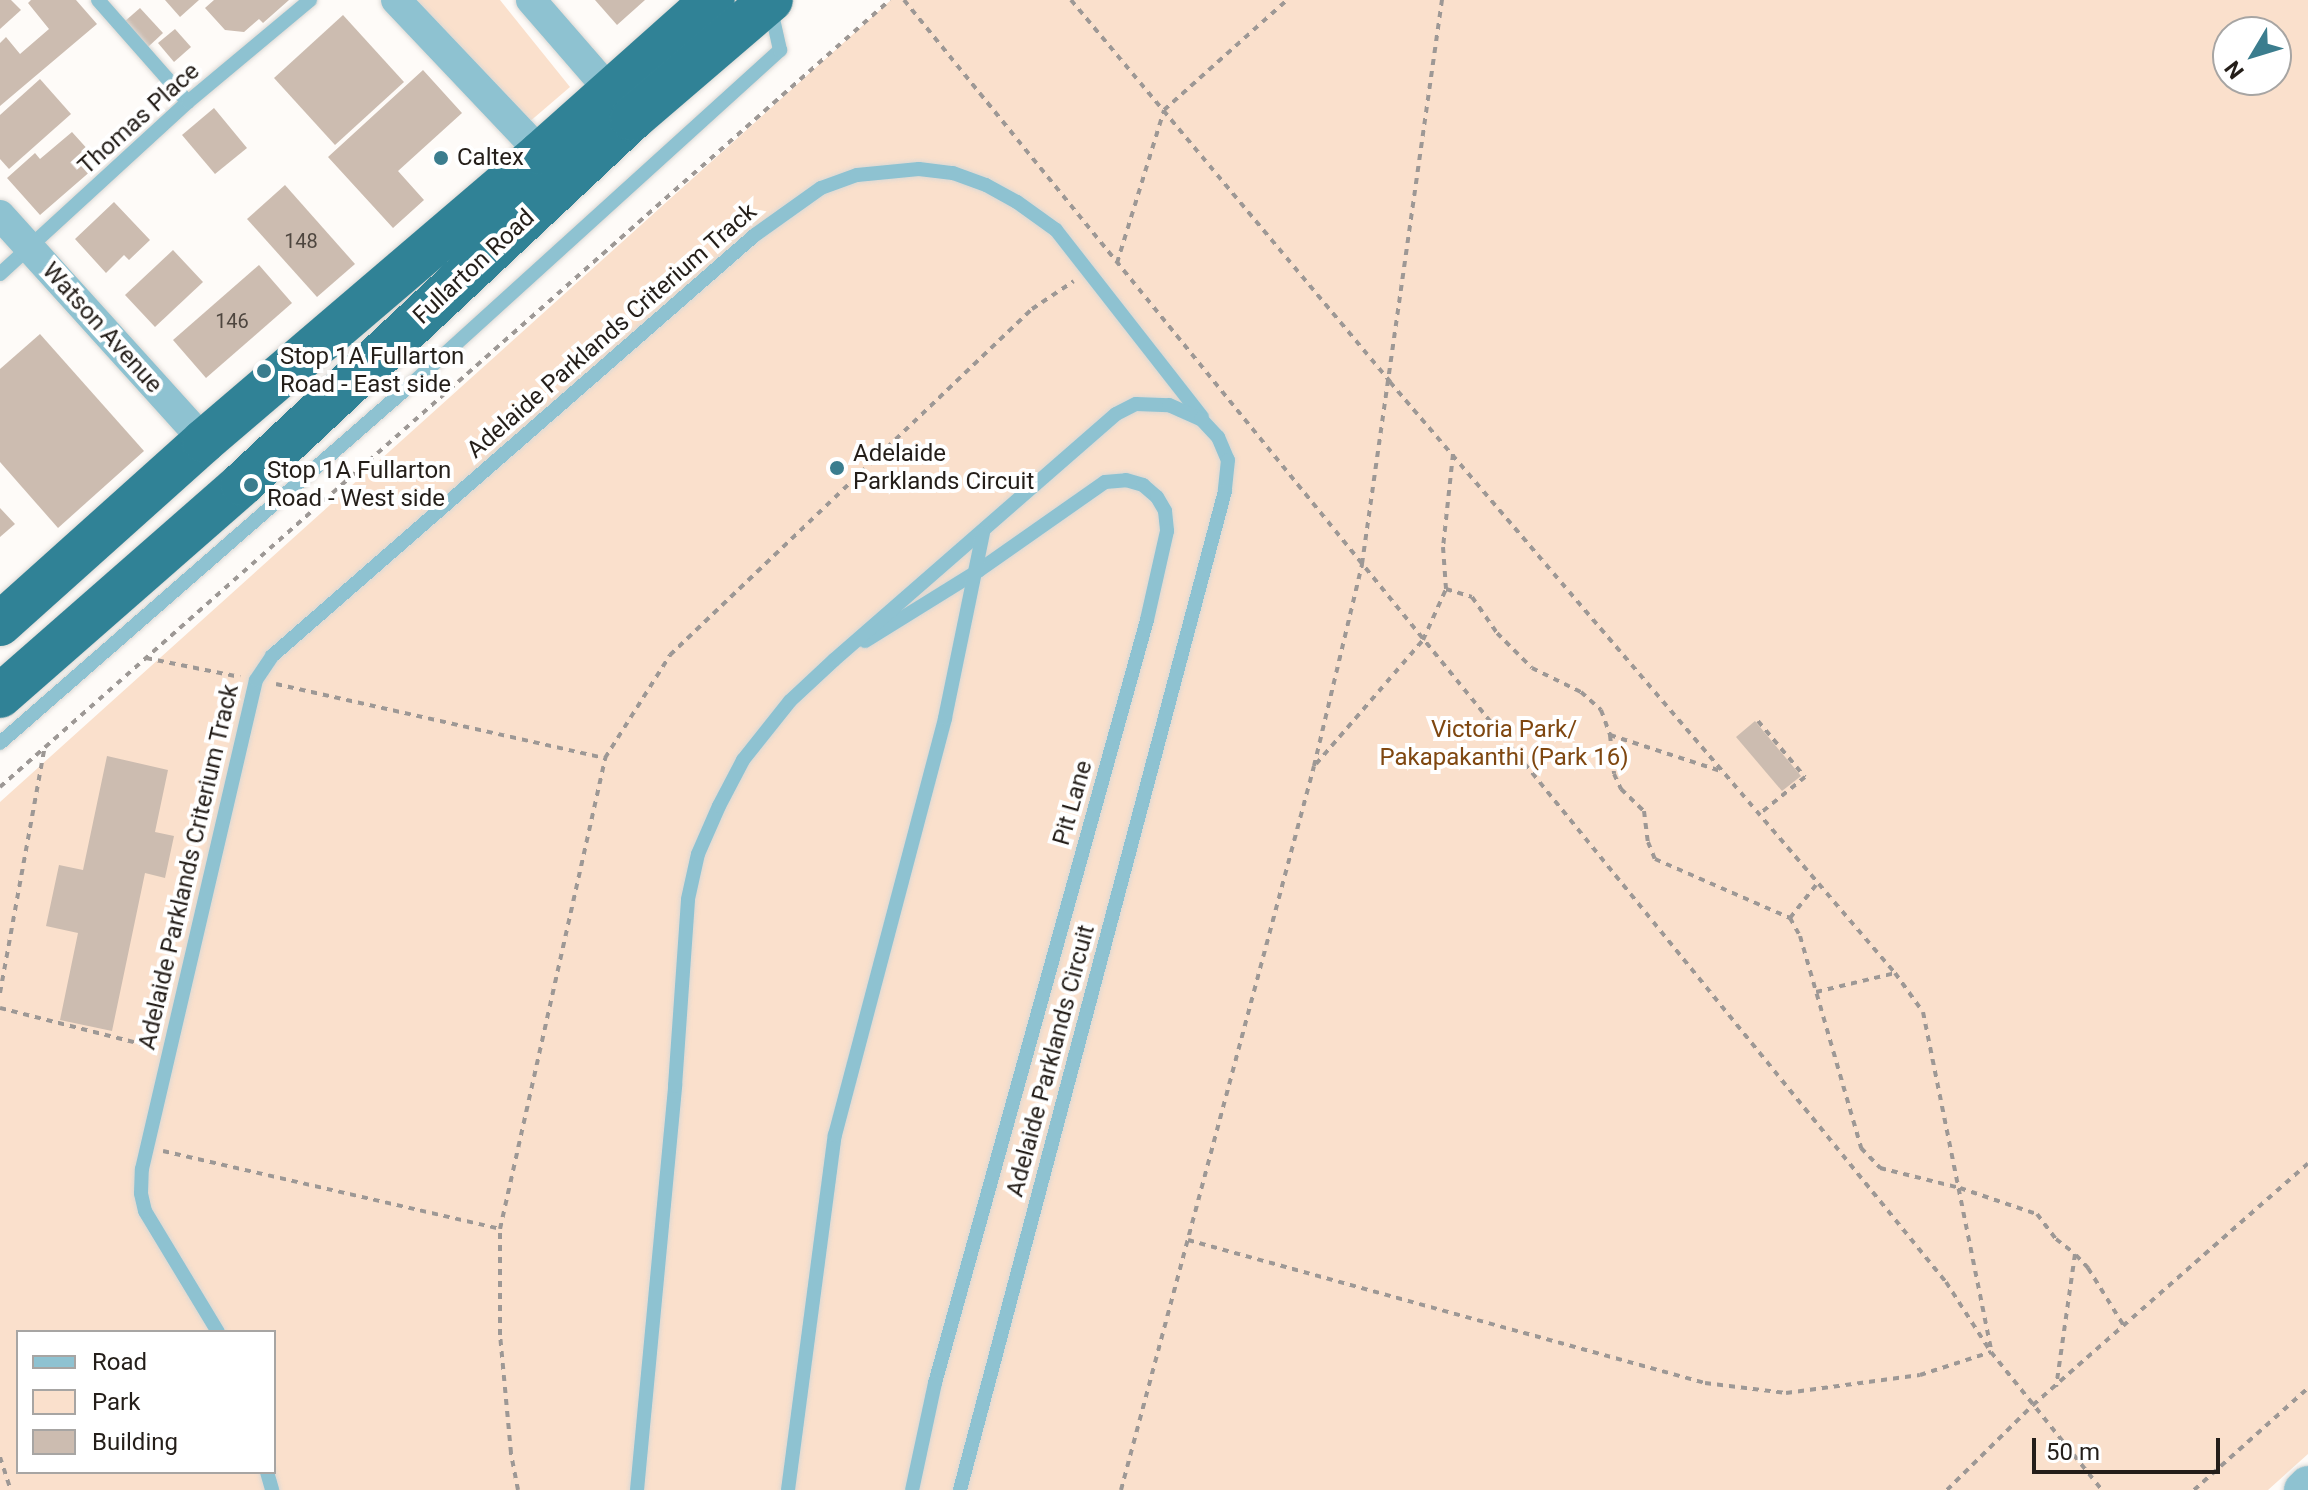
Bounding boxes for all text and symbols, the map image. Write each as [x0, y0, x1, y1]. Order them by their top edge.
north arrow [2212, 16, 2292, 96]
text: N [2220, 56, 2249, 84]
street label: Thomas Place [73, 57, 205, 181]
place label: Caltex [457, 144, 524, 172]
marker: Caltex [432, 149, 450, 167]
street label: Adelaide Parklands Criterium Track [461, 197, 763, 465]
street label: Fullarton Road [407, 204, 541, 330]
house number: 148 [284, 229, 318, 253]
street label: Watson Avenue [36, 257, 168, 399]
house number: 146 [215, 309, 249, 333]
place label: Stop 1A Fullarton Road - East side [280, 343, 464, 399]
marker: Stop 1A Fullarton Road - East side [255, 362, 273, 380]
place label: Adelaide Parklands Circuit [853, 440, 1034, 496]
place label: Stop 1A Fullarton Road - West side [267, 457, 451, 513]
marker: Adelaide Parklands Circuit [828, 459, 846, 477]
marker: Stop 1A Fullarton Road - West side [242, 476, 260, 494]
street label: Adelaide Parklands Criterium Track [133, 681, 245, 1053]
park label: Victoria Park/ Pakapakanthi (Park 16) [1379, 716, 1629, 772]
street label: Pit Lane [1047, 757, 1099, 849]
street label: Adelaide Parklands Circuit [1001, 922, 1101, 1200]
legend [16, 1330, 276, 1474]
text: Road [92, 1348, 147, 1376]
text: Park [92, 1388, 140, 1416]
scale bar [2036, 1422, 2224, 1472]
text: Building [92, 1428, 178, 1456]
text: 50 m [2046, 1438, 2100, 1466]

